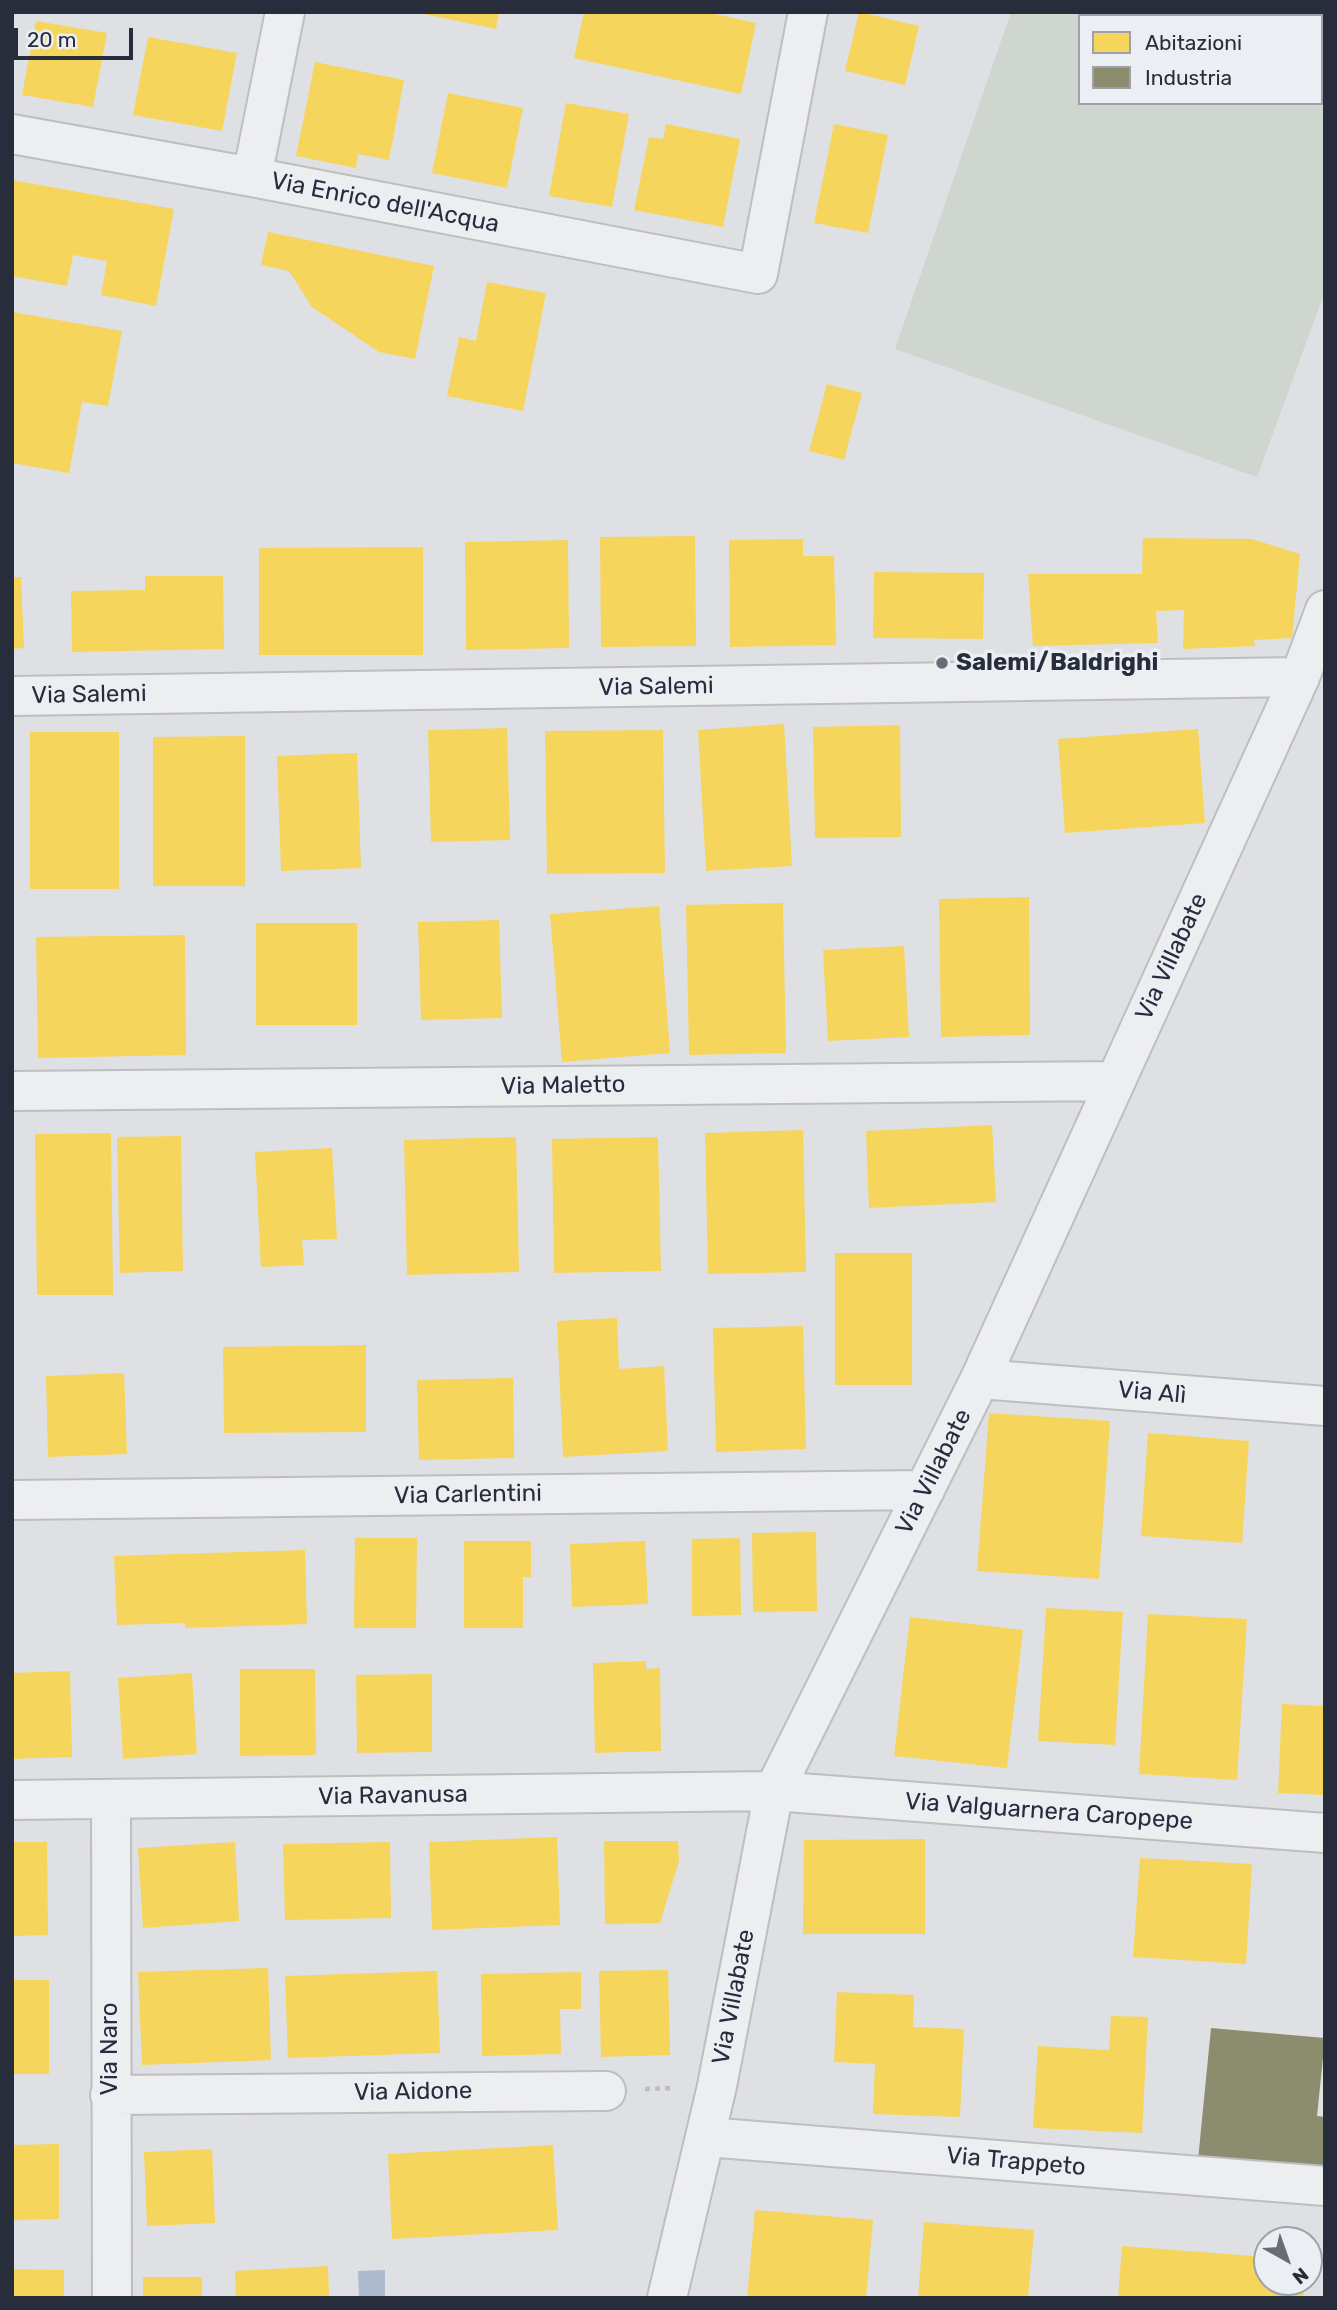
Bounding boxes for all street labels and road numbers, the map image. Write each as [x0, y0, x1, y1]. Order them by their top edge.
street label: Via Enrico dell'Acqua [269, 167, 501, 239]
street label: Via Salemi [598, 672, 714, 702]
street label: Via Salemi [31, 680, 147, 710]
street label: Via Villabate [1130, 889, 1214, 1025]
street label: Via Maletto [500, 1071, 626, 1101]
street label: Via Alì [1117, 1376, 1187, 1410]
street label: Via Villabate [890, 1404, 978, 1540]
street label: Via Carlentini [394, 1479, 542, 1511]
street label: Via Ravanusa [318, 1780, 468, 1812]
street label: Via Valguarnera Caropepe [904, 1788, 1194, 1836]
street label: Via Villabate [707, 1927, 761, 2067]
street label: Via Naro [96, 2002, 124, 2096]
street label: Via Aidone [354, 2077, 472, 2107]
street label: Via Trappeto [945, 2142, 1087, 2182]

